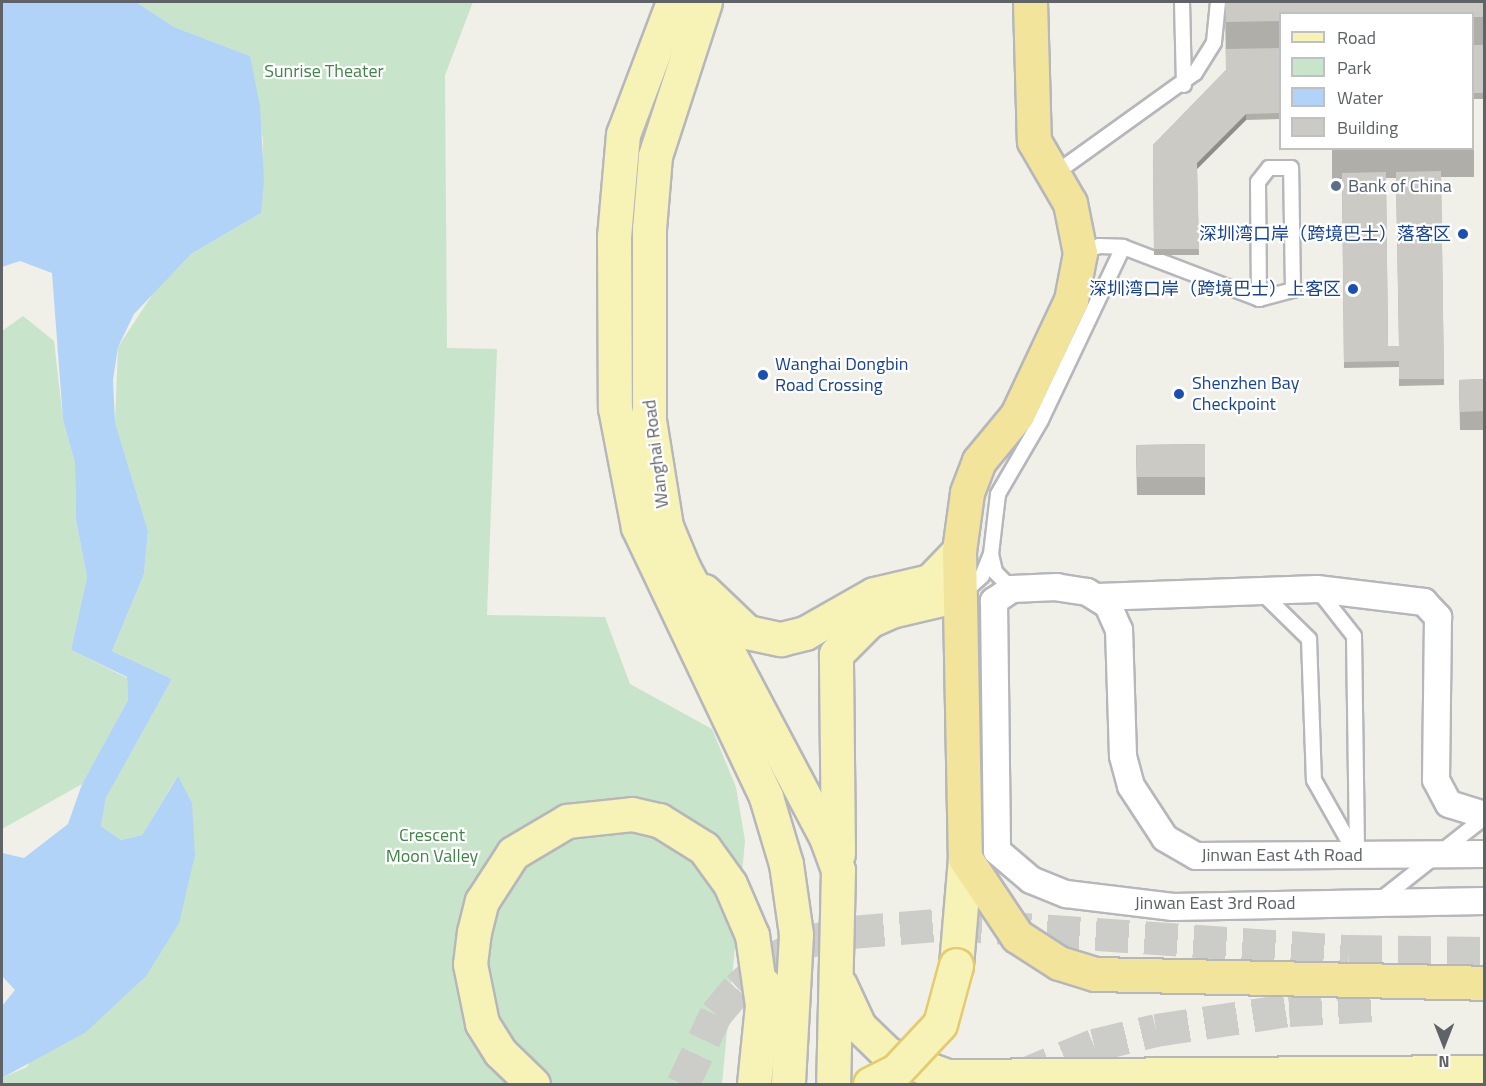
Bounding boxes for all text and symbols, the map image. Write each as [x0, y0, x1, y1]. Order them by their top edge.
legend [1279, 12, 1474, 150]
text: Road [1337, 24, 1376, 51]
text: Park [1337, 54, 1371, 81]
park label: Sunrise Theater [264, 60, 384, 82]
text: Water [1337, 84, 1383, 111]
text: Building [1337, 114, 1398, 141]
place label: Bank of China [1348, 175, 1452, 197]
marker: Bank of China [1329, 179, 1343, 193]
place label: 深圳湾口岸（跨境巴士）落客区 [1199, 223, 1451, 245]
marker: 深圳湾口岸（跨境巴士）落客区 [1456, 227, 1470, 241]
place label: 深圳湾口岸（跨境巴士）上客区 [1089, 278, 1341, 300]
marker: 深圳湾口岸（跨境巴士）上客区 [1346, 282, 1360, 296]
place label: Wanghai Dongbin Road Crossing [775, 354, 908, 397]
marker: Wanghai Dongbin Road Crossing [756, 368, 770, 382]
place label: Shenzhen Bay Checkpoint [1192, 373, 1299, 416]
marker: Shenzhen Bay Checkpoint [1170, 385, 1188, 403]
street label: Wanghai Road [639, 399, 673, 509]
park label: Crescent Moon Valley [386, 825, 478, 868]
street label: Jinwan East 4th Road [1201, 844, 1363, 866]
street label: Jinwan East 3rd Road [1134, 892, 1296, 914]
north arrow [1414, 1014, 1474, 1074]
text: N [1438, 1050, 1450, 1074]

